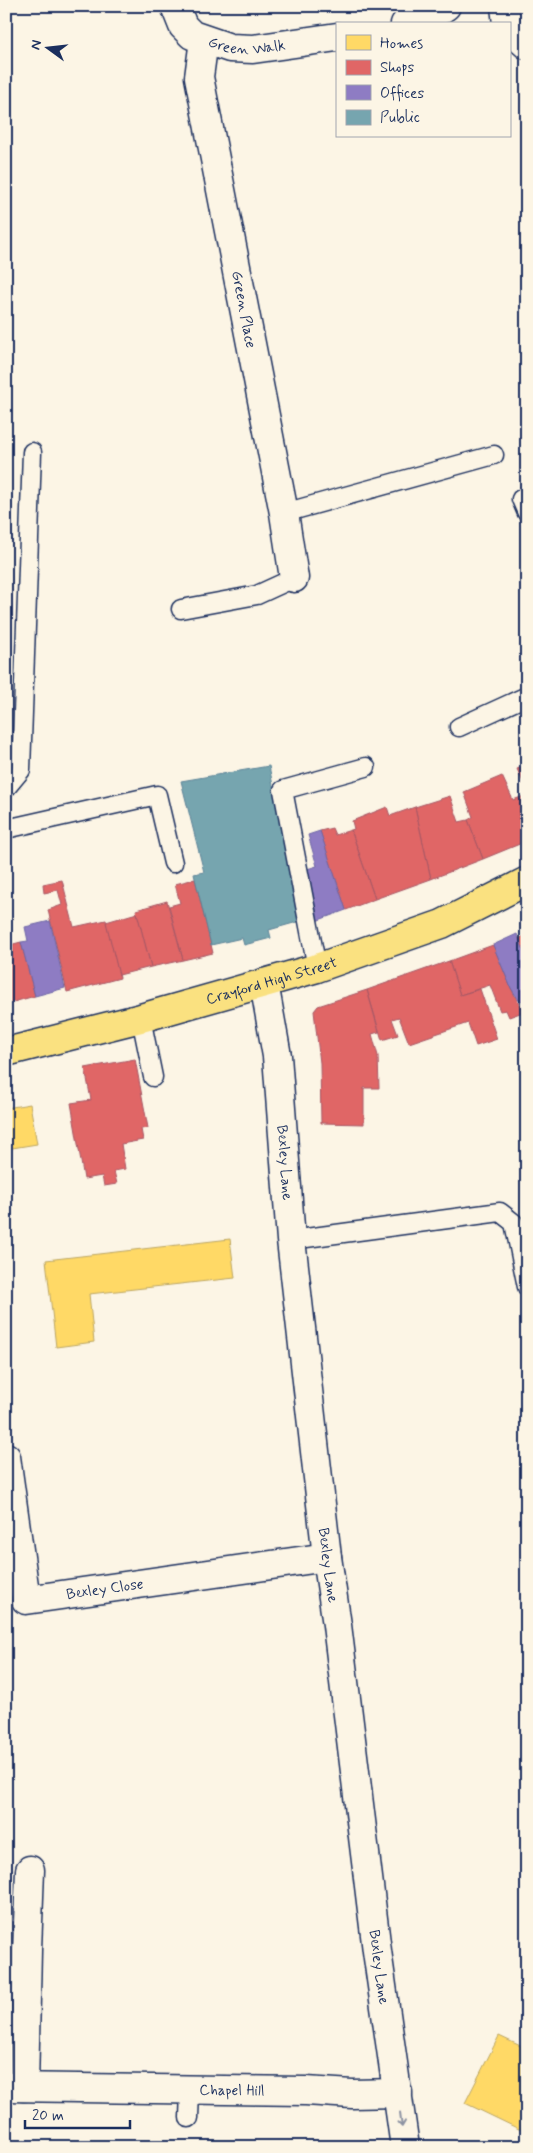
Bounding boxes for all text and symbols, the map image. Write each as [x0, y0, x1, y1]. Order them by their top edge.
north arrow [22, 22, 72, 72]
legend [336, 22, 510, 138]
street label: Green Walk [205, 32, 287, 60]
text: Homes [380, 34, 423, 54]
text: N [27, 38, 46, 52]
text: Shops [380, 58, 415, 78]
text: Offices [380, 84, 424, 104]
text: Public [380, 108, 420, 128]
street label: Green Place [226, 269, 261, 350]
street label: Crayford High Street [204, 953, 340, 1010]
street label: Bexley Lane [271, 1124, 297, 1201]
street label: Bexley Lane [313, 1527, 343, 1604]
street label: Bexley Close [65, 1574, 145, 1605]
street label: Bexley Lane [363, 1928, 394, 2006]
street label: Chapel Hill [199, 2081, 265, 2101]
scale bar [25, 2098, 130, 2130]
text: 20 m [32, 2106, 64, 2126]
one-way arrow [396, 2112, 406, 2128]

